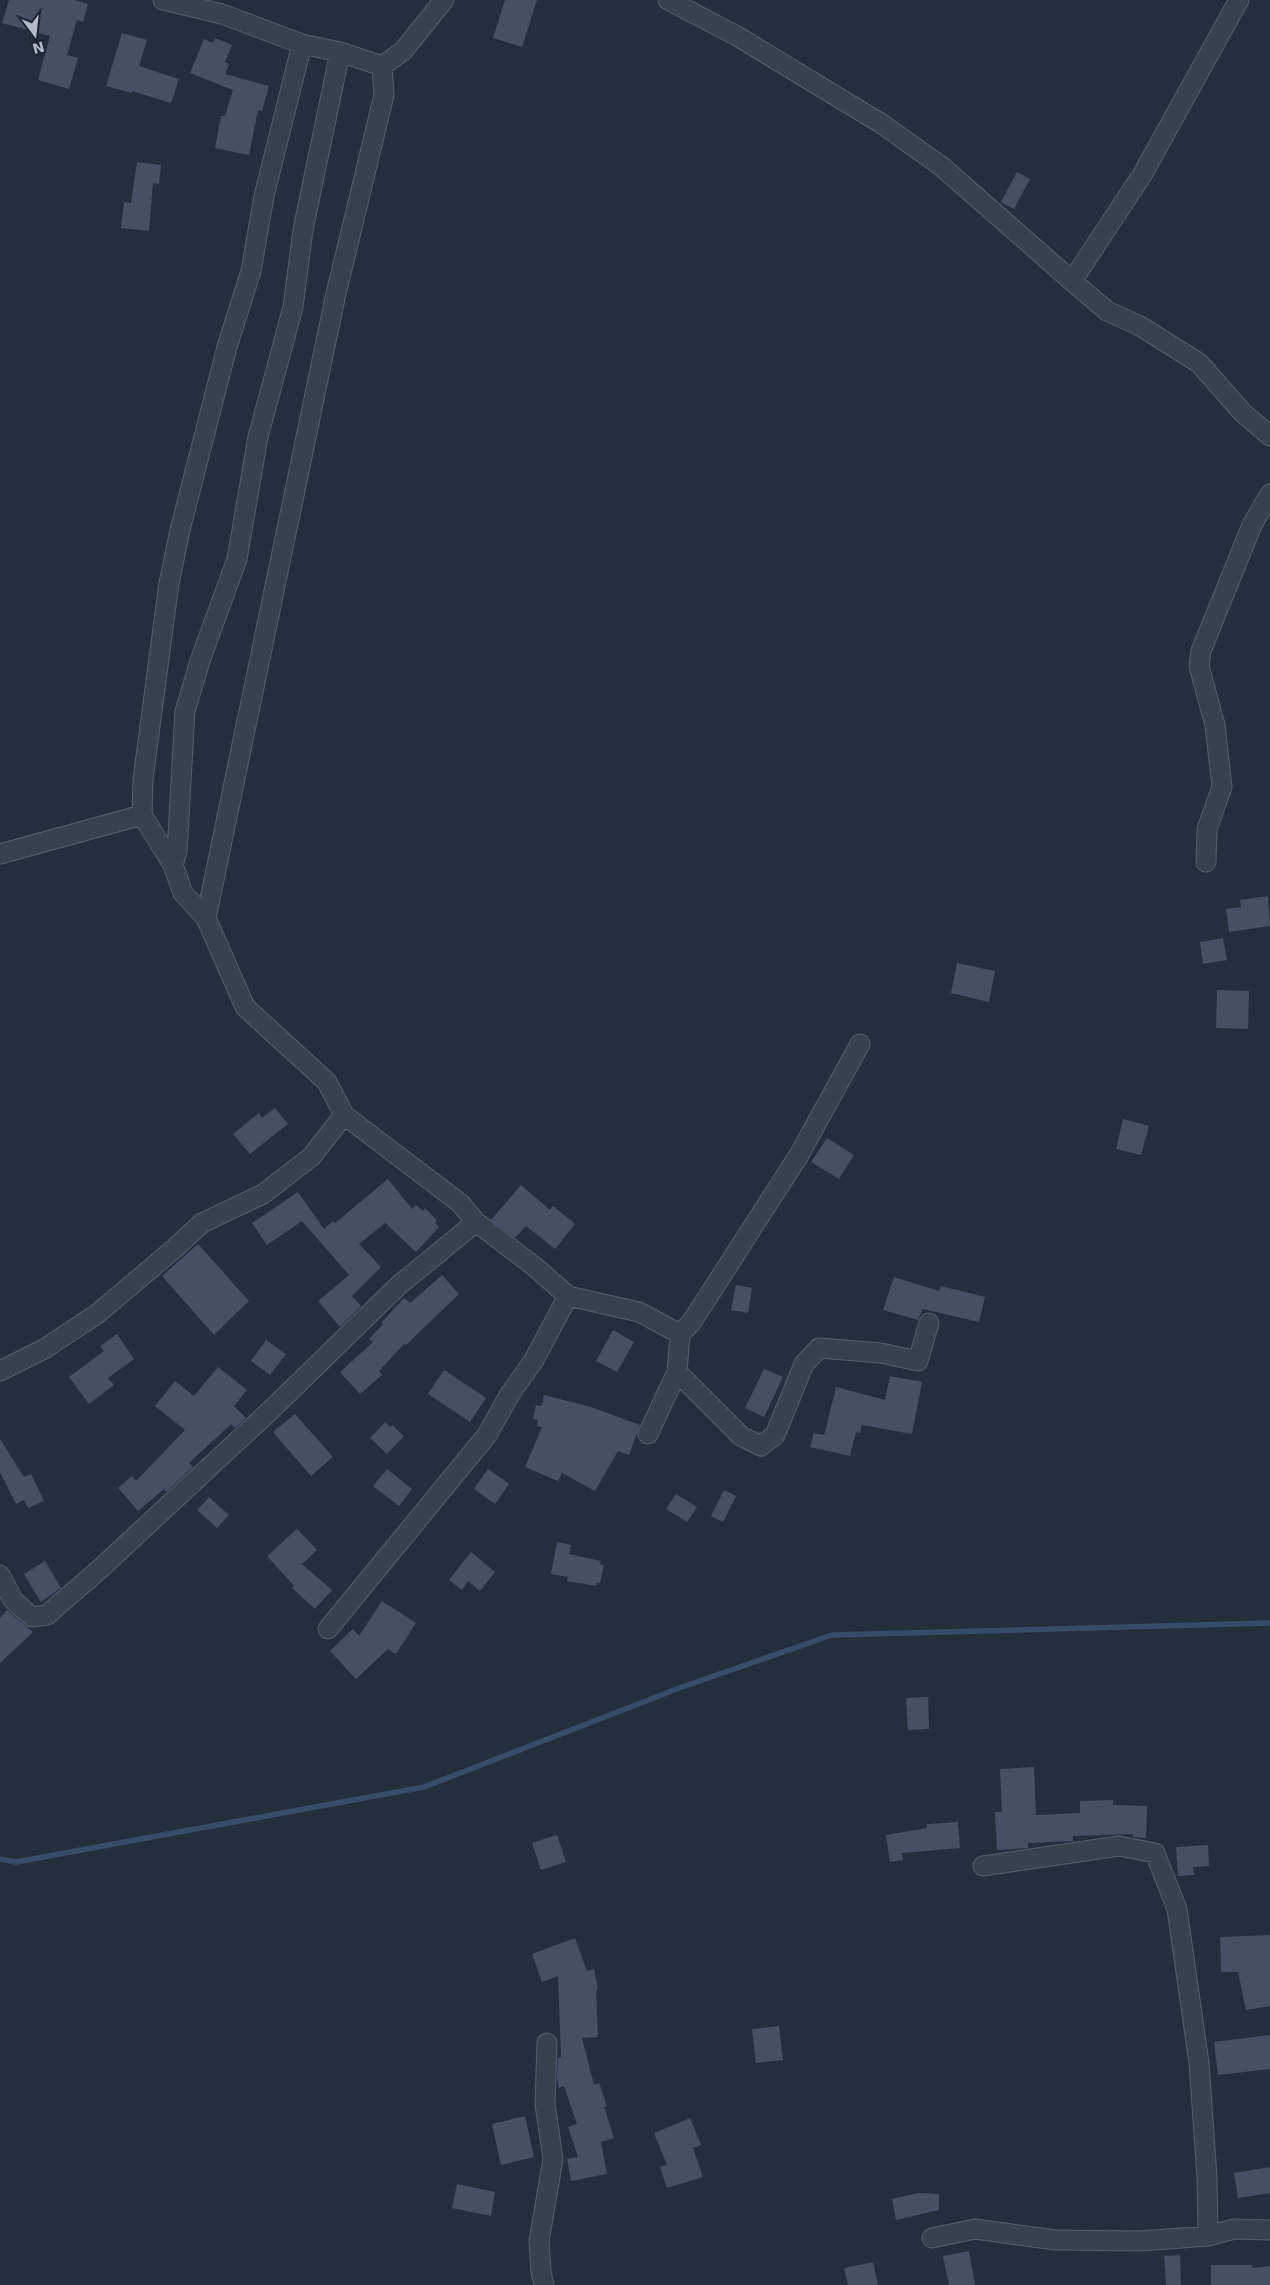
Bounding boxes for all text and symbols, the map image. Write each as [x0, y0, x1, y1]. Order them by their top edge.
north arrow [10, 10, 60, 60]
text: N [31, 38, 46, 57]

